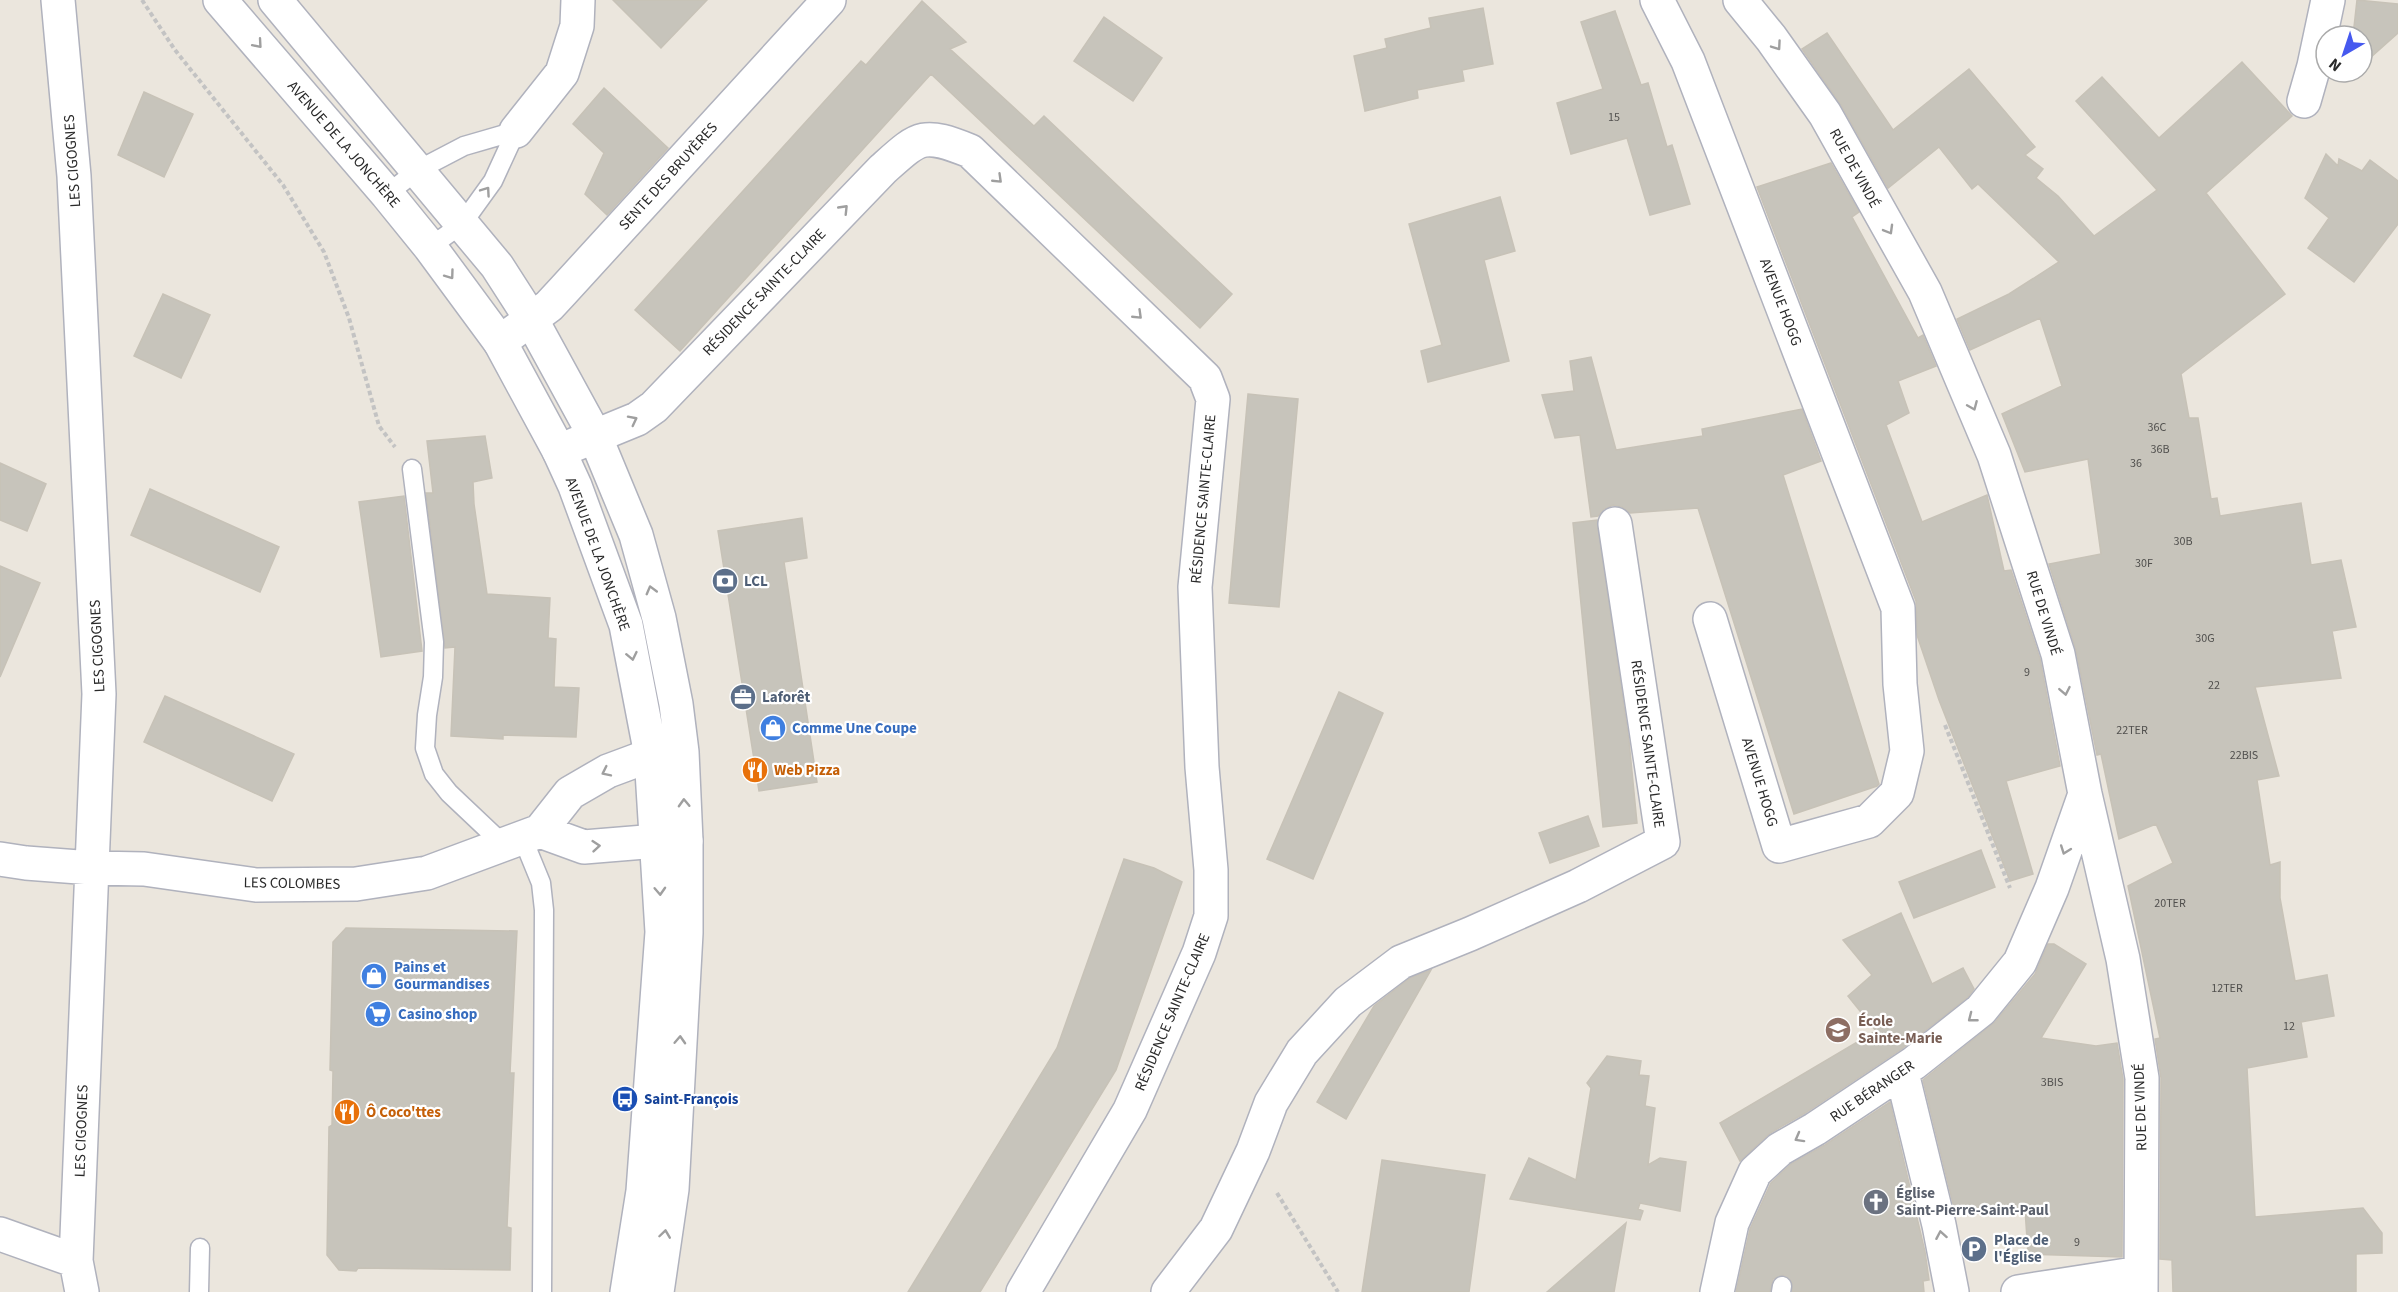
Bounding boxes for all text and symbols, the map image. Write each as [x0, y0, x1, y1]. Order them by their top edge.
north arrow [2314, 24, 2374, 84]
one-way arrow [251, 38, 262, 48]
one-way arrow [1770, 39, 1781, 50]
text: N [2324, 53, 2346, 77]
street label: AVENUE DE LA JONCHÈRE [283, 76, 405, 212]
house number: 15 [1608, 109, 1620, 126]
street label: LES CIGOGNES [59, 114, 86, 208]
street label: SENTE DES BRUYÈRES [614, 118, 723, 235]
street label: RUE DE VINDÉ [1824, 125, 1885, 212]
one-way arrow [991, 171, 1002, 182]
one-way arrow [479, 187, 490, 198]
one-way arrow [837, 205, 848, 216]
street label: RÉSIDENCE SAINTE-CLAIRE [698, 224, 831, 361]
one-way arrow [1882, 224, 1893, 234]
street label: AVENUE HOGG [1754, 255, 1807, 349]
one-way arrow [443, 268, 454, 279]
one-way arrow [1131, 307, 1142, 318]
one-way arrow [1966, 399, 1978, 410]
street label: RÉSIDENCE SAINTE-CLAIRE [1186, 414, 1221, 584]
one-way arrow [626, 416, 637, 428]
house number: 36C [2148, 419, 2167, 436]
house number: 36B [2151, 441, 2169, 458]
house number: 36 [2130, 455, 2142, 472]
street label: AVENUE DE LA JONCHÈRE [560, 474, 635, 634]
house number: 30B [2174, 533, 2192, 550]
house number: 30F [2135, 555, 2153, 572]
bank icon: LCL [710, 566, 740, 596]
street label: RUE DE VINDÉ [2021, 568, 2066, 658]
place label: LCL [744, 571, 768, 592]
one-way arrow [646, 585, 658, 596]
street label: LES CIGOGNES [85, 599, 110, 693]
house number: 30G [2195, 630, 2215, 647]
one-way arrow [625, 651, 638, 661]
street label: RÉSIDENCE SAINTE-CLAIRE [1625, 659, 1670, 830]
house number: 9 [2024, 664, 2030, 681]
house number: 22 [2208, 677, 2220, 694]
office icon: Laforêt [728, 682, 758, 712]
one-way arrow [2058, 685, 2071, 695]
place label: Laforêt [762, 687, 810, 708]
shop icon: Comme Une Coupe [758, 713, 788, 743]
place label: Comme Une Coupe [792, 718, 917, 739]
house number: 22TER [2116, 722, 2148, 739]
street label: AVENUE HOGG [1736, 735, 1783, 829]
house number: 22BIS [2230, 747, 2258, 764]
restaurant icon: Web Pizza [740, 755, 770, 785]
place label: Web Pizza [774, 760, 840, 781]
one-way arrow [602, 765, 613, 777]
one-way arrow [678, 798, 691, 807]
one-way arrow [592, 840, 601, 853]
one-way arrow [2060, 844, 2073, 854]
street label: LES COLOMBES [243, 872, 341, 895]
one-way arrow [653, 887, 666, 896]
house number: 20TER [2154, 895, 2186, 912]
street label: RÉSIDENCE SAINTE-CLAIRE [1130, 930, 1215, 1094]
place label: Pains et Gourmandises [394, 957, 490, 995]
shop icon: Pains et Gourmandises [359, 961, 389, 991]
house number: 12TER [2211, 980, 2243, 997]
supermarket icon: Casino shop [363, 999, 393, 1029]
place label: Casino shop [398, 1004, 478, 1025]
one-way arrow [1968, 1010, 1979, 1021]
place label: École Sainte-Marie [1858, 1011, 1943, 1049]
school or university icon: École Sainte-Marie [1823, 1015, 1853, 1045]
house number: 12 [2283, 1018, 2295, 1035]
one-way arrow [674, 1035, 687, 1044]
street label: RUE BÉRANGER [1826, 1055, 1919, 1127]
street label: RUE DE VINDÉ [2128, 1063, 2153, 1151]
house number: 3BIS [2041, 1074, 2063, 1091]
street label: LES CIGOGNES [69, 1084, 94, 1178]
bus stop icon: Saint-François [610, 1084, 640, 1114]
place label: Saint-François [644, 1089, 739, 1110]
restaurant icon: Ô Coco'ttes [332, 1097, 362, 1127]
place label: Ô Coco'ttes [366, 1102, 441, 1123]
one-way arrow [1795, 1131, 1805, 1142]
place label: Église Saint-Pierre-Saint-Paul [1896, 1183, 2049, 1221]
church icon: Église Saint-Pierre-Saint-Paul [1861, 1187, 1891, 1217]
one-way arrow [659, 1229, 671, 1239]
one-way arrow [1935, 1230, 1948, 1240]
place label: Place de l'Église [1994, 1230, 2049, 1268]
parking icon: Place de l'Église [1959, 1234, 1989, 1264]
house number: 9 [2074, 1234, 2080, 1251]

